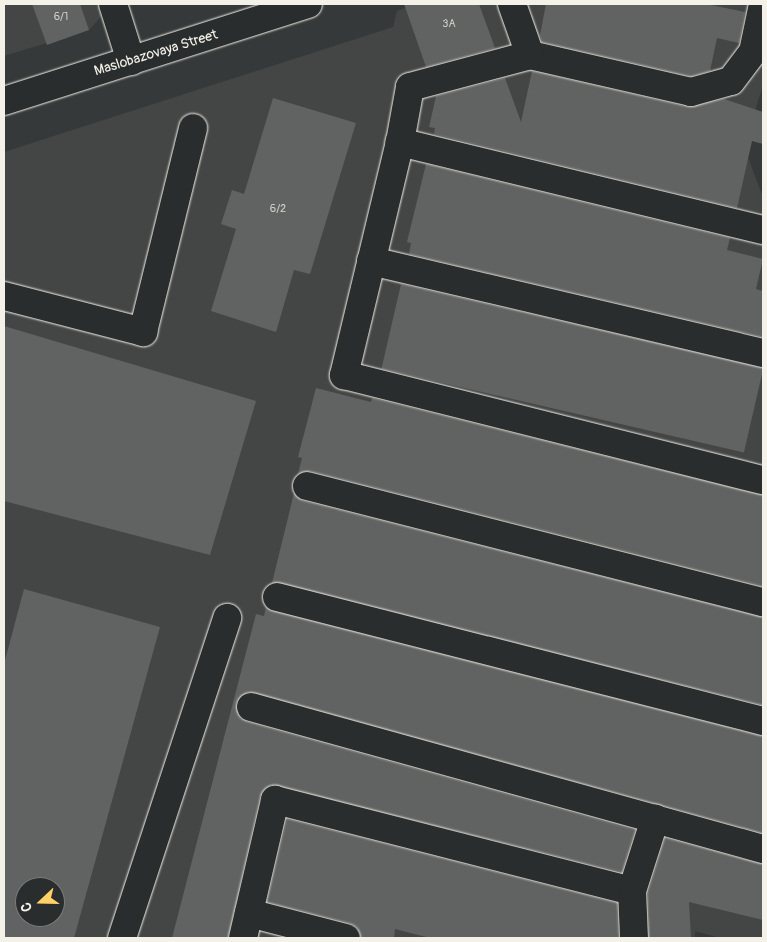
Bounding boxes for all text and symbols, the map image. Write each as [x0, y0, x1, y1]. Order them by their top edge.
house number: 6/1 [54, 10, 68, 24]
house number: 3А [442, 17, 456, 31]
street label: Maslobazovaya Street [92, 26, 220, 80]
house number: 6/2 [270, 202, 286, 216]
north arrow [15, 877, 65, 927]
text: С [17, 900, 36, 914]

